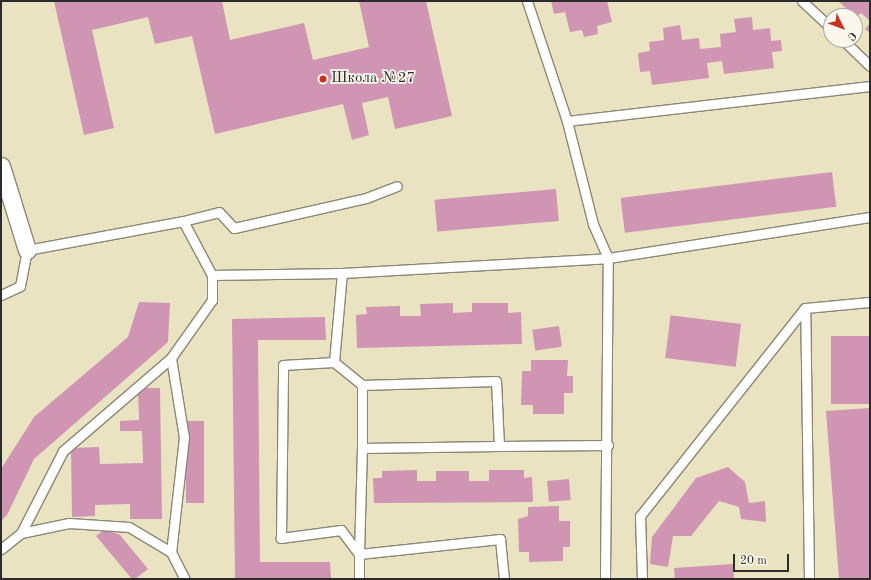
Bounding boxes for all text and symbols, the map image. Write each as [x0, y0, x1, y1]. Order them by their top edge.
north arrow [823, 8, 863, 48]
text: С [845, 29, 858, 42]
place label: Школа №27 [331, 70, 415, 88]
marker: Школа №27 [318, 74, 328, 84]
scale bar [735, 546, 791, 572]
text: 20 m [740, 555, 767, 567]

